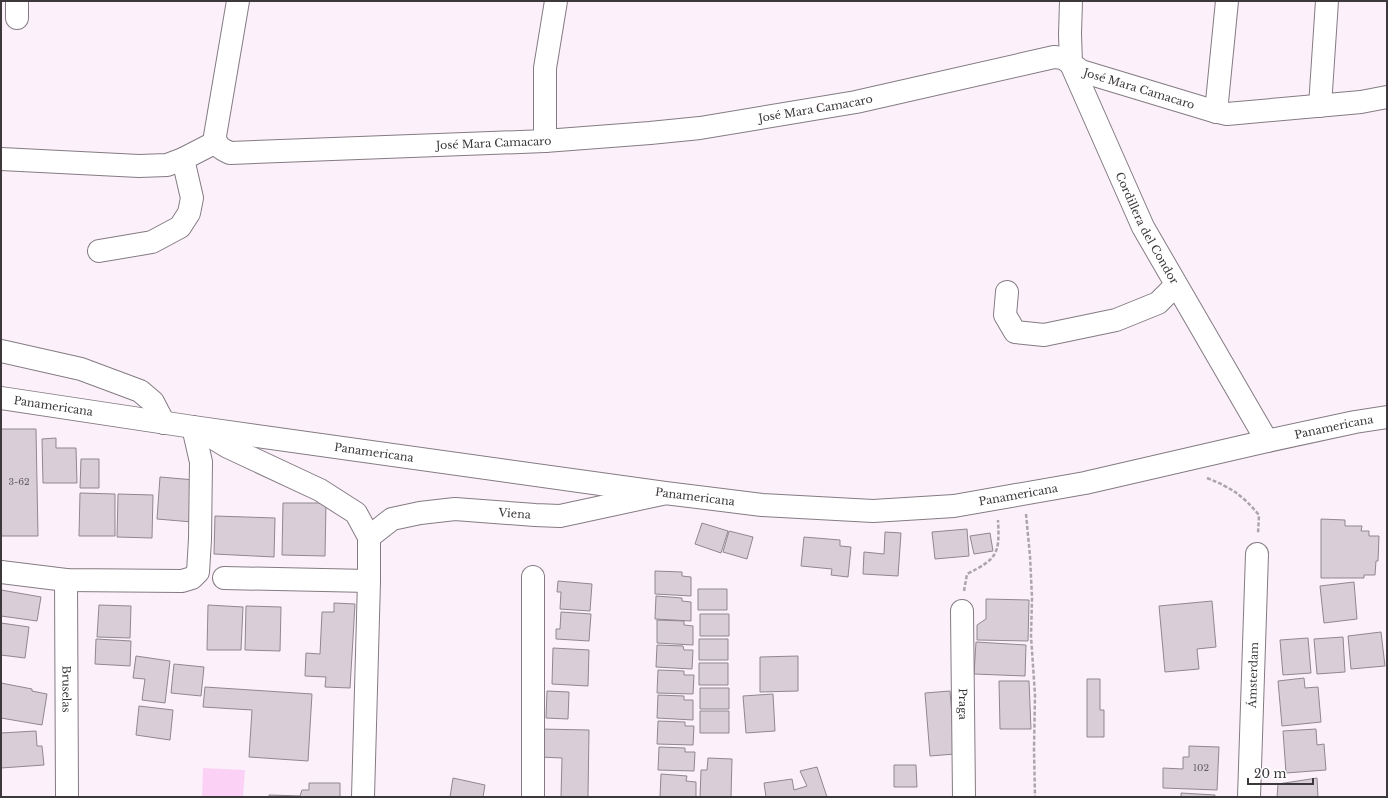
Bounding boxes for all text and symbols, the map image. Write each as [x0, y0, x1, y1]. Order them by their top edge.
street label: José Mara Camacaro [1080, 65, 1196, 112]
street label: José Mara Camacaro [755, 91, 874, 125]
street label: José Mara Camacaro [434, 134, 552, 152]
street label: Cordillera del Condor [1113, 170, 1182, 287]
street label: Panamericana [13, 393, 95, 419]
street label: Panamericana [1293, 412, 1375, 442]
street label: Panamericana [333, 440, 416, 465]
house number: 3-62 [8, 476, 30, 487]
street label: Panamericana [978, 481, 1060, 509]
street label: Panamericana [654, 485, 736, 509]
street label: Viena [497, 505, 532, 522]
street label: Ámsterdam [1245, 642, 1261, 709]
street label: Bruselas [59, 665, 74, 713]
street label: Praga [956, 688, 970, 721]
scale bar [1248, 760, 1313, 786]
house number: 102 [1193, 762, 1209, 773]
text: 20 m [1254, 766, 1286, 781]

